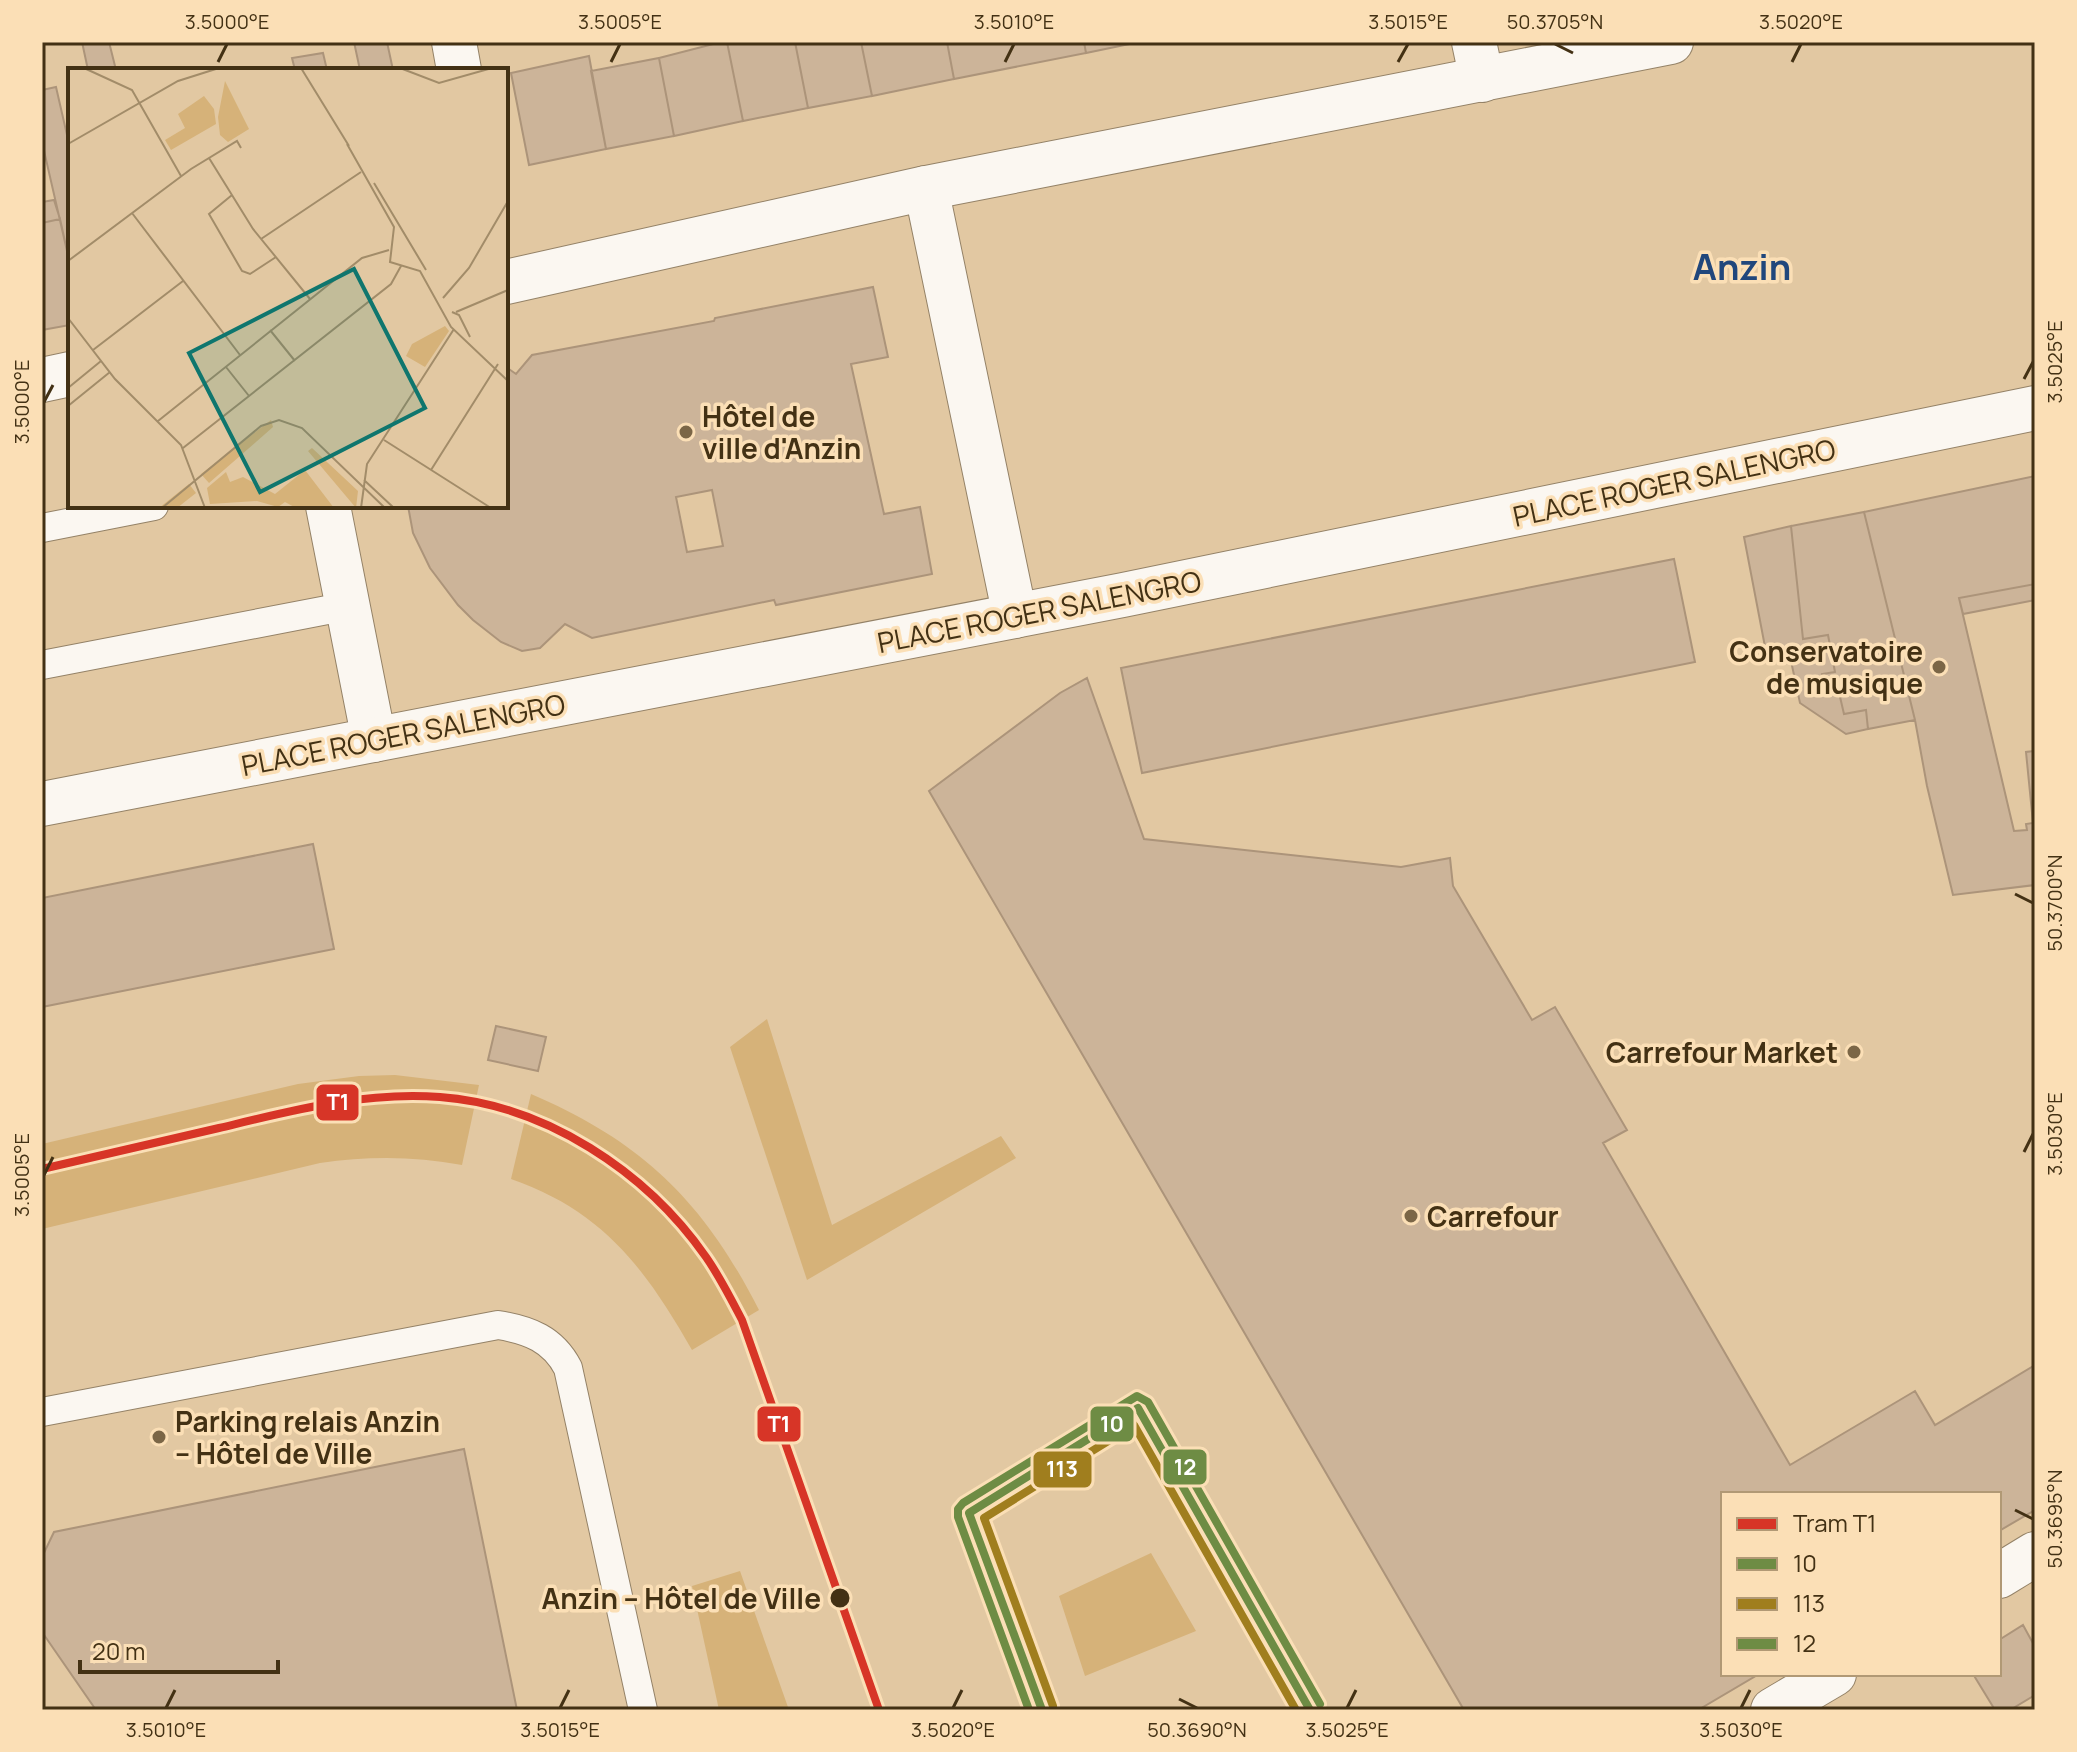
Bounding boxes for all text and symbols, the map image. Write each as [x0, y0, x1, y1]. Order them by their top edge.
text: 3.5000°E [185, 8, 269, 35]
text: 3.5005°E [578, 8, 662, 35]
text: 3.5010°E [974, 8, 1054, 35]
text: 3.5015°E [1368, 8, 1448, 35]
text: 50.3705°N [1507, 8, 1603, 35]
text: 3.5020°E [1759, 8, 1843, 35]
inset map [68, 68, 508, 508]
district label: Anzin [1693, 242, 1791, 291]
text: 3.5025°E [2041, 320, 2068, 404]
text: 3.5000°E [8, 360, 35, 444]
place label: Hôtel de ville d'Anzin [702, 397, 861, 467]
marker: Hôtel de ville d'Anzin [677, 423, 695, 441]
street label: PLACE ROGER SALENGRO [1509, 429, 1839, 535]
street label: PLACE ROGER SALENGRO [874, 561, 1204, 661]
place label: Conservatoire de musique [1729, 632, 1923, 702]
marker: Conservatoire de musique [1930, 658, 1948, 676]
street label: PLACE ROGER SALENGRO [238, 684, 568, 784]
text: 50.3700°N [2041, 854, 2068, 952]
place label: Carrefour Market [1606, 1033, 1838, 1071]
marker: Carrefour Market [1845, 1043, 1863, 1061]
line badge: T1 [315, 1083, 360, 1122]
text: T1 [327, 1087, 349, 1117]
text: 3.5030°E [2041, 1092, 2068, 1176]
text: 3.5005°E [8, 1133, 35, 1217]
place label: Carrefour [1427, 1197, 1559, 1235]
marker: Carrefour [1402, 1207, 1420, 1225]
place label: Parking relais Anzin – Hôtel de Ville [175, 1402, 440, 1472]
line badge: T1 [756, 1405, 802, 1443]
line badge: 10 [1089, 1405, 1135, 1443]
text: T1 [768, 1409, 790, 1439]
text: 10 [1100, 1409, 1124, 1439]
marker: Parking relais Anzin – Hôtel de Ville [150, 1428, 168, 1446]
line badge: 12 [1162, 1448, 1208, 1486]
line badge: 113 [1032, 1450, 1093, 1489]
text: 12 [1174, 1452, 1196, 1482]
text: 113 [1046, 1454, 1078, 1484]
text: 50.3695°N [2041, 1470, 2068, 1568]
legend [1721, 1492, 2001, 1676]
text: Tram T1 [1793, 1506, 1876, 1539]
text: 10 [1793, 1546, 1817, 1579]
place label: Anzin – Hôtel de Ville [541, 1579, 821, 1617]
marker: Anzin – Hôtel de Ville [828, 1586, 852, 1610]
text: 113 [1793, 1586, 1825, 1619]
scale bar [80, 1624, 278, 1674]
text: 12 [1793, 1626, 1816, 1659]
text: 20 m [92, 1634, 145, 1667]
text: 3.5010°E [126, 1716, 206, 1743]
text: 3.5015°E [520, 1716, 600, 1743]
text: 3.5020°E [911, 1716, 995, 1743]
text: 50.3690°N [1147, 1716, 1247, 1743]
text: 3.5025°E [1305, 1716, 1389, 1743]
text: 3.5030°E [1699, 1716, 1783, 1743]

